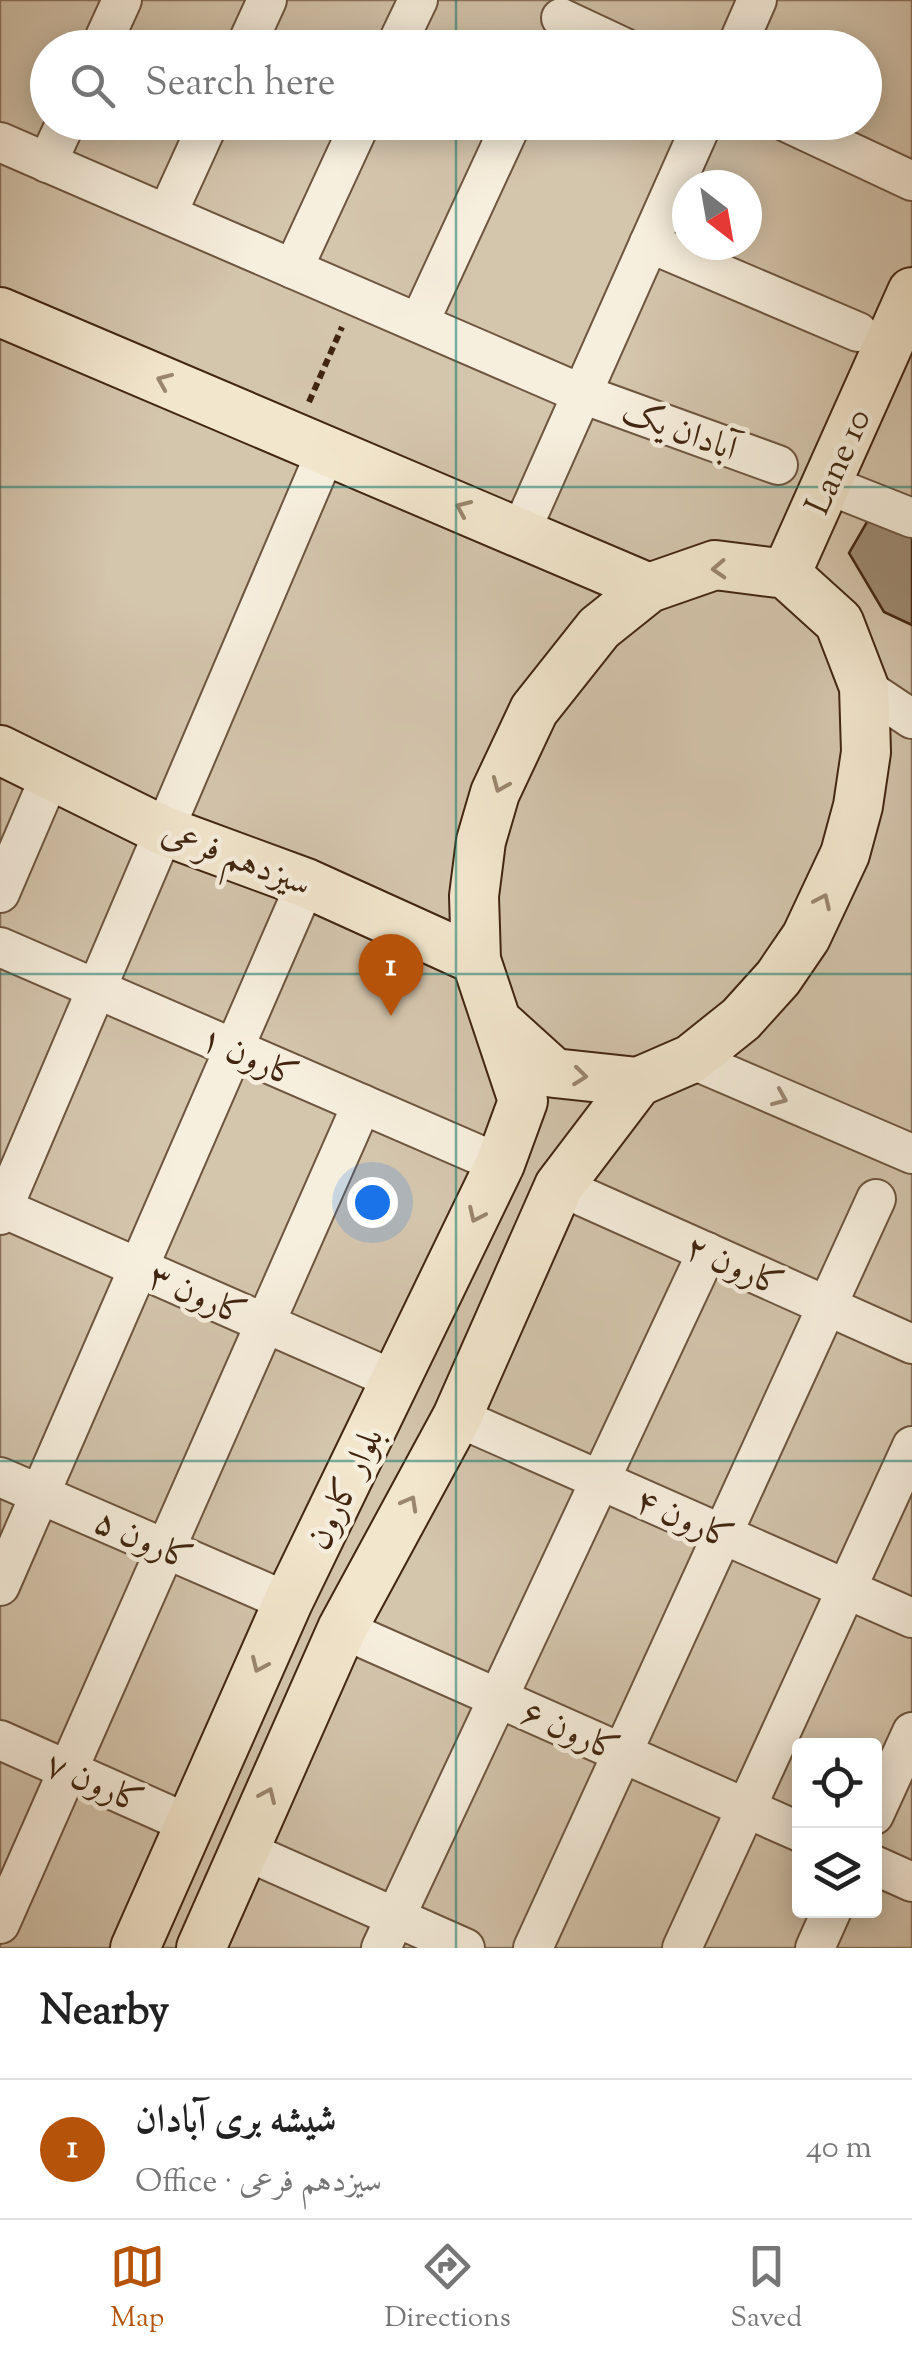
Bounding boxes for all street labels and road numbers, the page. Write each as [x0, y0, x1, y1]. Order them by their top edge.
street label: آبادان یک [614, 388, 747, 478]
street label: Lane 10 [794, 401, 886, 524]
street label: سیزدهم فرعی [152, 808, 318, 916]
street label: کارون ۱ [191, 1015, 306, 1103]
street label: کارون ۲ [676, 1224, 791, 1312]
street label: کارون ۳ [139, 1253, 254, 1341]
street label: بلوار کارون [296, 1420, 399, 1559]
street label: کارون ۴ [626, 1477, 741, 1565]
street label: کارون ۵ [85, 1498, 200, 1586]
street label: کارون ۶ [512, 1689, 627, 1777]
street label: کارون ۷ [36, 1741, 151, 1829]

